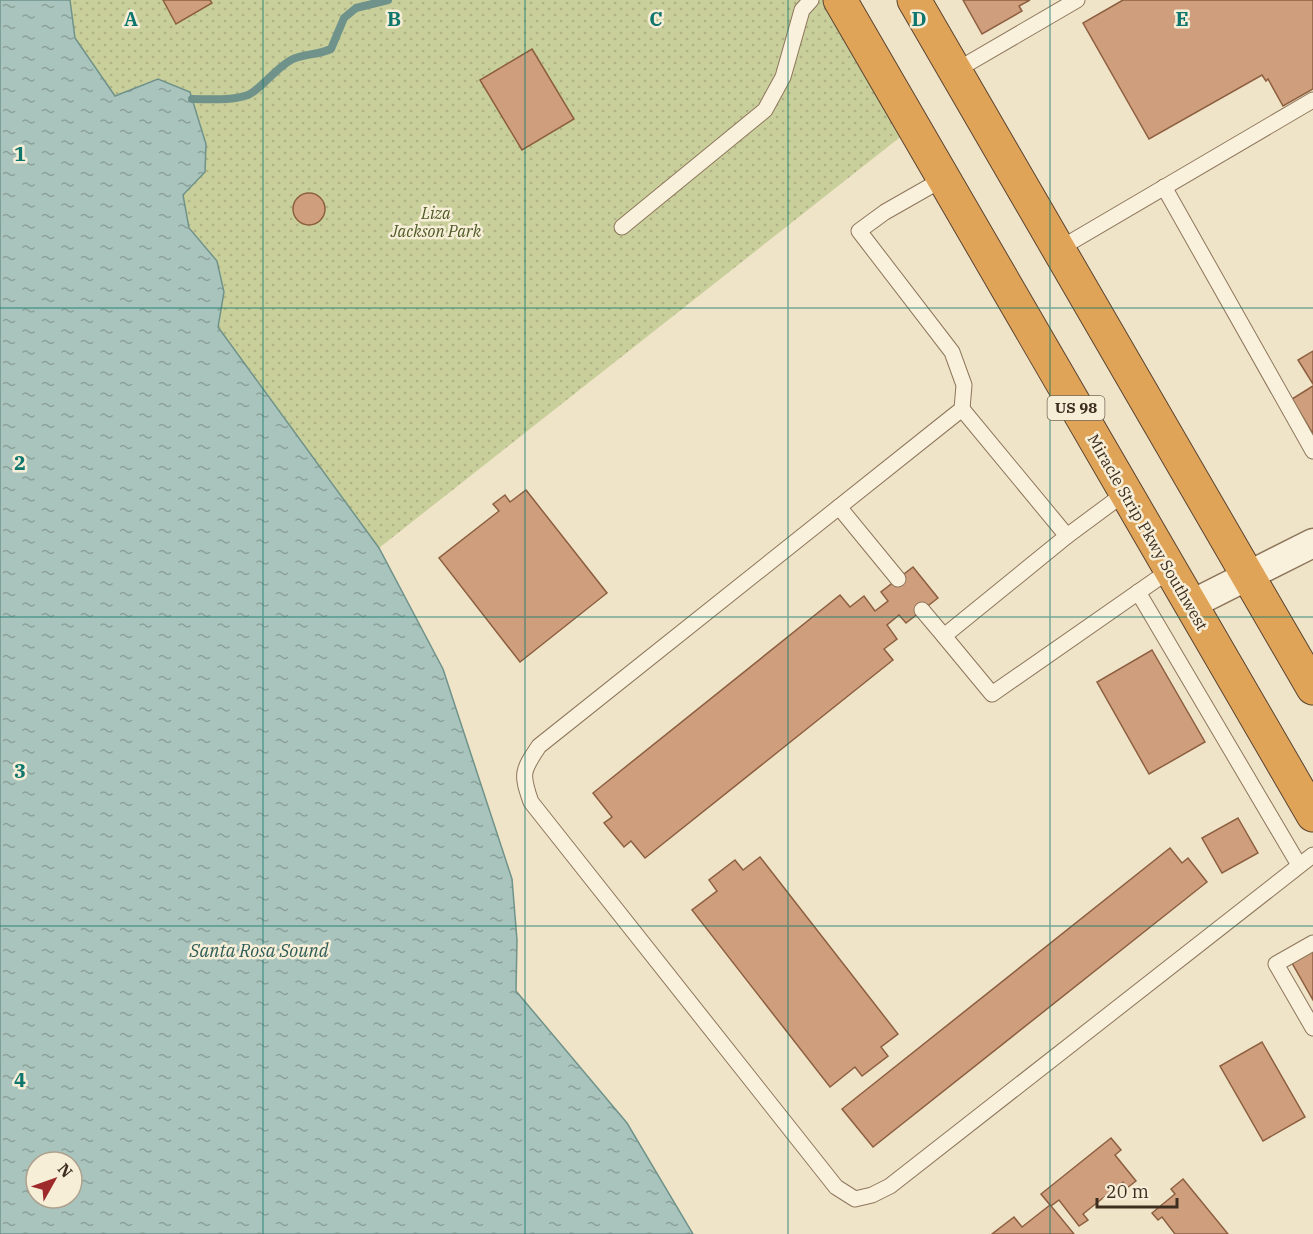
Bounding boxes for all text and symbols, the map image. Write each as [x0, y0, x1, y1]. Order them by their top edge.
text: A [124, 5, 138, 32]
text: B [387, 5, 401, 32]
text: C [649, 5, 663, 32]
text: D [911, 5, 927, 32]
text: E [1175, 5, 1189, 32]
text: 1 [14, 140, 26, 167]
park label: Liza Jackson Park [390, 203, 482, 241]
road number: US 98 [1048, 396, 1104, 420]
street label: Miracle Strip Pkwy Southwest [1084, 430, 1213, 634]
text: 2 [14, 449, 26, 476]
text: 3 [14, 757, 26, 784]
water label: Santa Rosa Sound [189, 939, 329, 962]
text: 4 [14, 1066, 26, 1093]
north arrow [24, 1150, 84, 1210]
text: N [54, 1159, 77, 1182]
scale bar [1097, 1171, 1176, 1209]
text: 20 m [1106, 1180, 1149, 1203]

